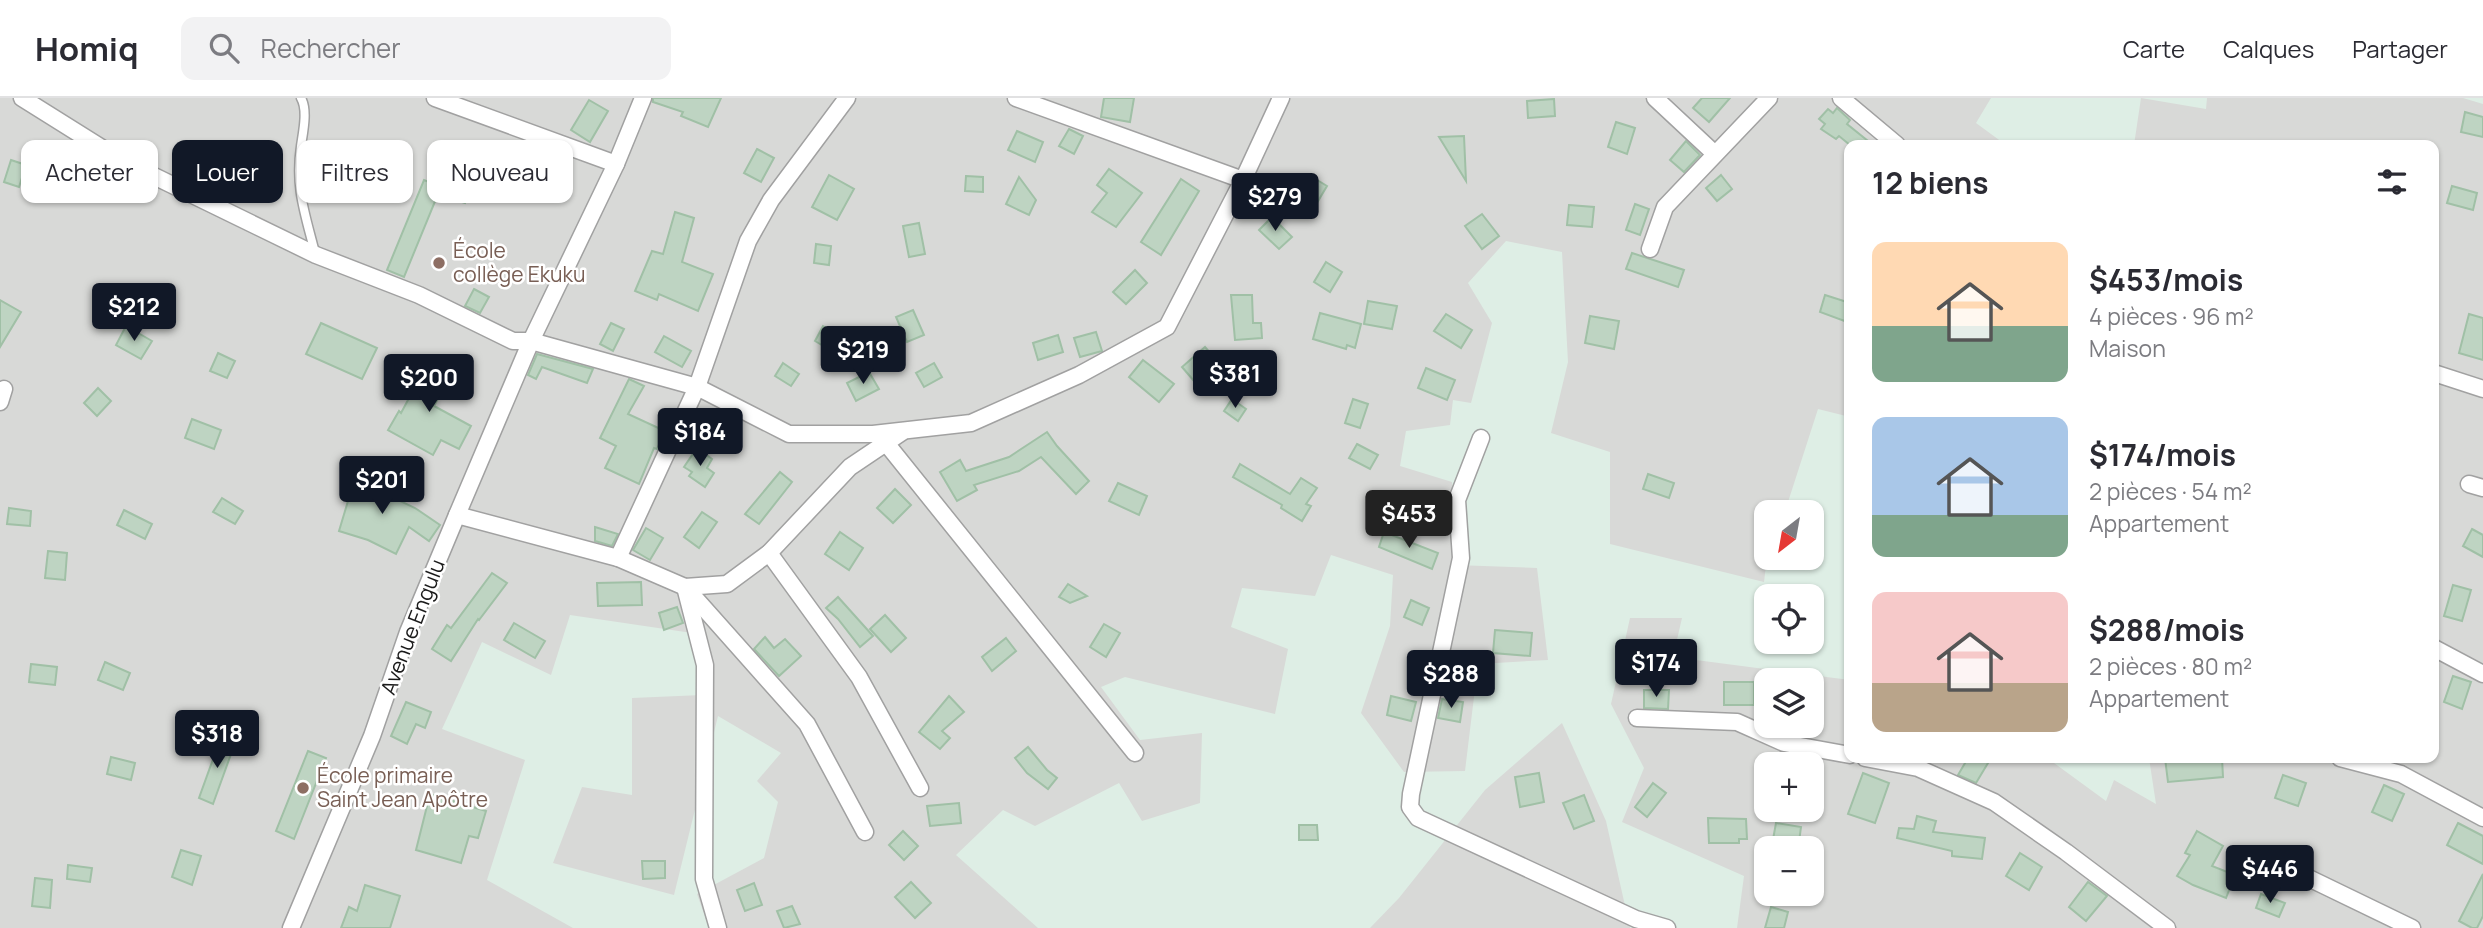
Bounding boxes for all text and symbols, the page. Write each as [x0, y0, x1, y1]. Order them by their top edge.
search box [181, 17, 671, 80]
text: Homiq [35, 26, 139, 71]
icon: search [205, 29, 243, 67]
text: Rechercher [261, 30, 401, 66]
text: Carte [2123, 32, 2185, 65]
text: Calques [2223, 32, 2314, 65]
text: Partager [2352, 32, 2448, 65]
chip: Acheter [21, 140, 158, 203]
chip: Louer [172, 140, 283, 203]
chip: Filtres [297, 140, 413, 203]
chip: Nouveau [427, 140, 573, 203]
text: 12 biens [1872, 162, 1989, 203]
icon: filters [2373, 163, 2411, 201]
pin: $279 [1234, 174, 1316, 233]
text: $279 [1248, 180, 1302, 212]
place label: École collège Ekuku [453, 236, 585, 288]
marker: École collège Ekuku [431, 255, 447, 271]
text: $453/mois [2089, 259, 2243, 300]
icon: home [1928, 270, 2012, 354]
pin: $212 [93, 284, 175, 343]
text: $212 [108, 290, 160, 322]
text: 4 pièces · 96 m² [2089, 300, 2254, 332]
pin: $219 [822, 327, 904, 386]
text: Maison [2089, 332, 2166, 364]
text: $219 [837, 333, 889, 365]
pin: $381 [1194, 350, 1276, 410]
pin: $200 [388, 354, 470, 414]
text: $381 [1209, 357, 1261, 389]
text: $200 [400, 361, 458, 393]
pin: $184 [659, 408, 741, 468]
text: $184 [674, 415, 726, 447]
text: $174/mois [2089, 434, 2236, 475]
icon: home [1928, 445, 2012, 529]
pin: $201 [341, 456, 423, 516]
text: $201 [355, 463, 409, 495]
text: 2 pièces · 54 m² [2089, 475, 2252, 507]
pin: $453 [1368, 490, 1450, 550]
text: $453 [1381, 497, 1437, 529]
north arrow [1754, 500, 1824, 570]
map controls [1754, 500, 1824, 906]
text: Appartement [2089, 507, 2229, 539]
street label: Avenue Engulu [373, 555, 451, 698]
button: locate [1754, 584, 1824, 654]
text: $288/mois [2089, 609, 2244, 650]
icon: home [1928, 620, 2012, 704]
pin: $174 [1615, 640, 1697, 699]
text: $174 [1631, 646, 1681, 678]
pin: $288 [1410, 650, 1492, 710]
text: 2 pièces · 80 m² [2089, 650, 2252, 682]
text: $288 [1423, 657, 1479, 689]
button: layers [1754, 668, 1824, 738]
text: Appartement [2089, 682, 2229, 714]
pin: $318 [176, 710, 258, 770]
text: $318 [191, 717, 243, 749]
button: + [1754, 752, 1824, 822]
place label: École primaire Saint Jean Apôtre [317, 761, 488, 813]
marker: École primaire Saint Jean Apôtre [295, 780, 311, 796]
button: − [1754, 836, 1824, 906]
pin: $446 [2229, 846, 2311, 905]
text: $446 [2242, 852, 2298, 884]

